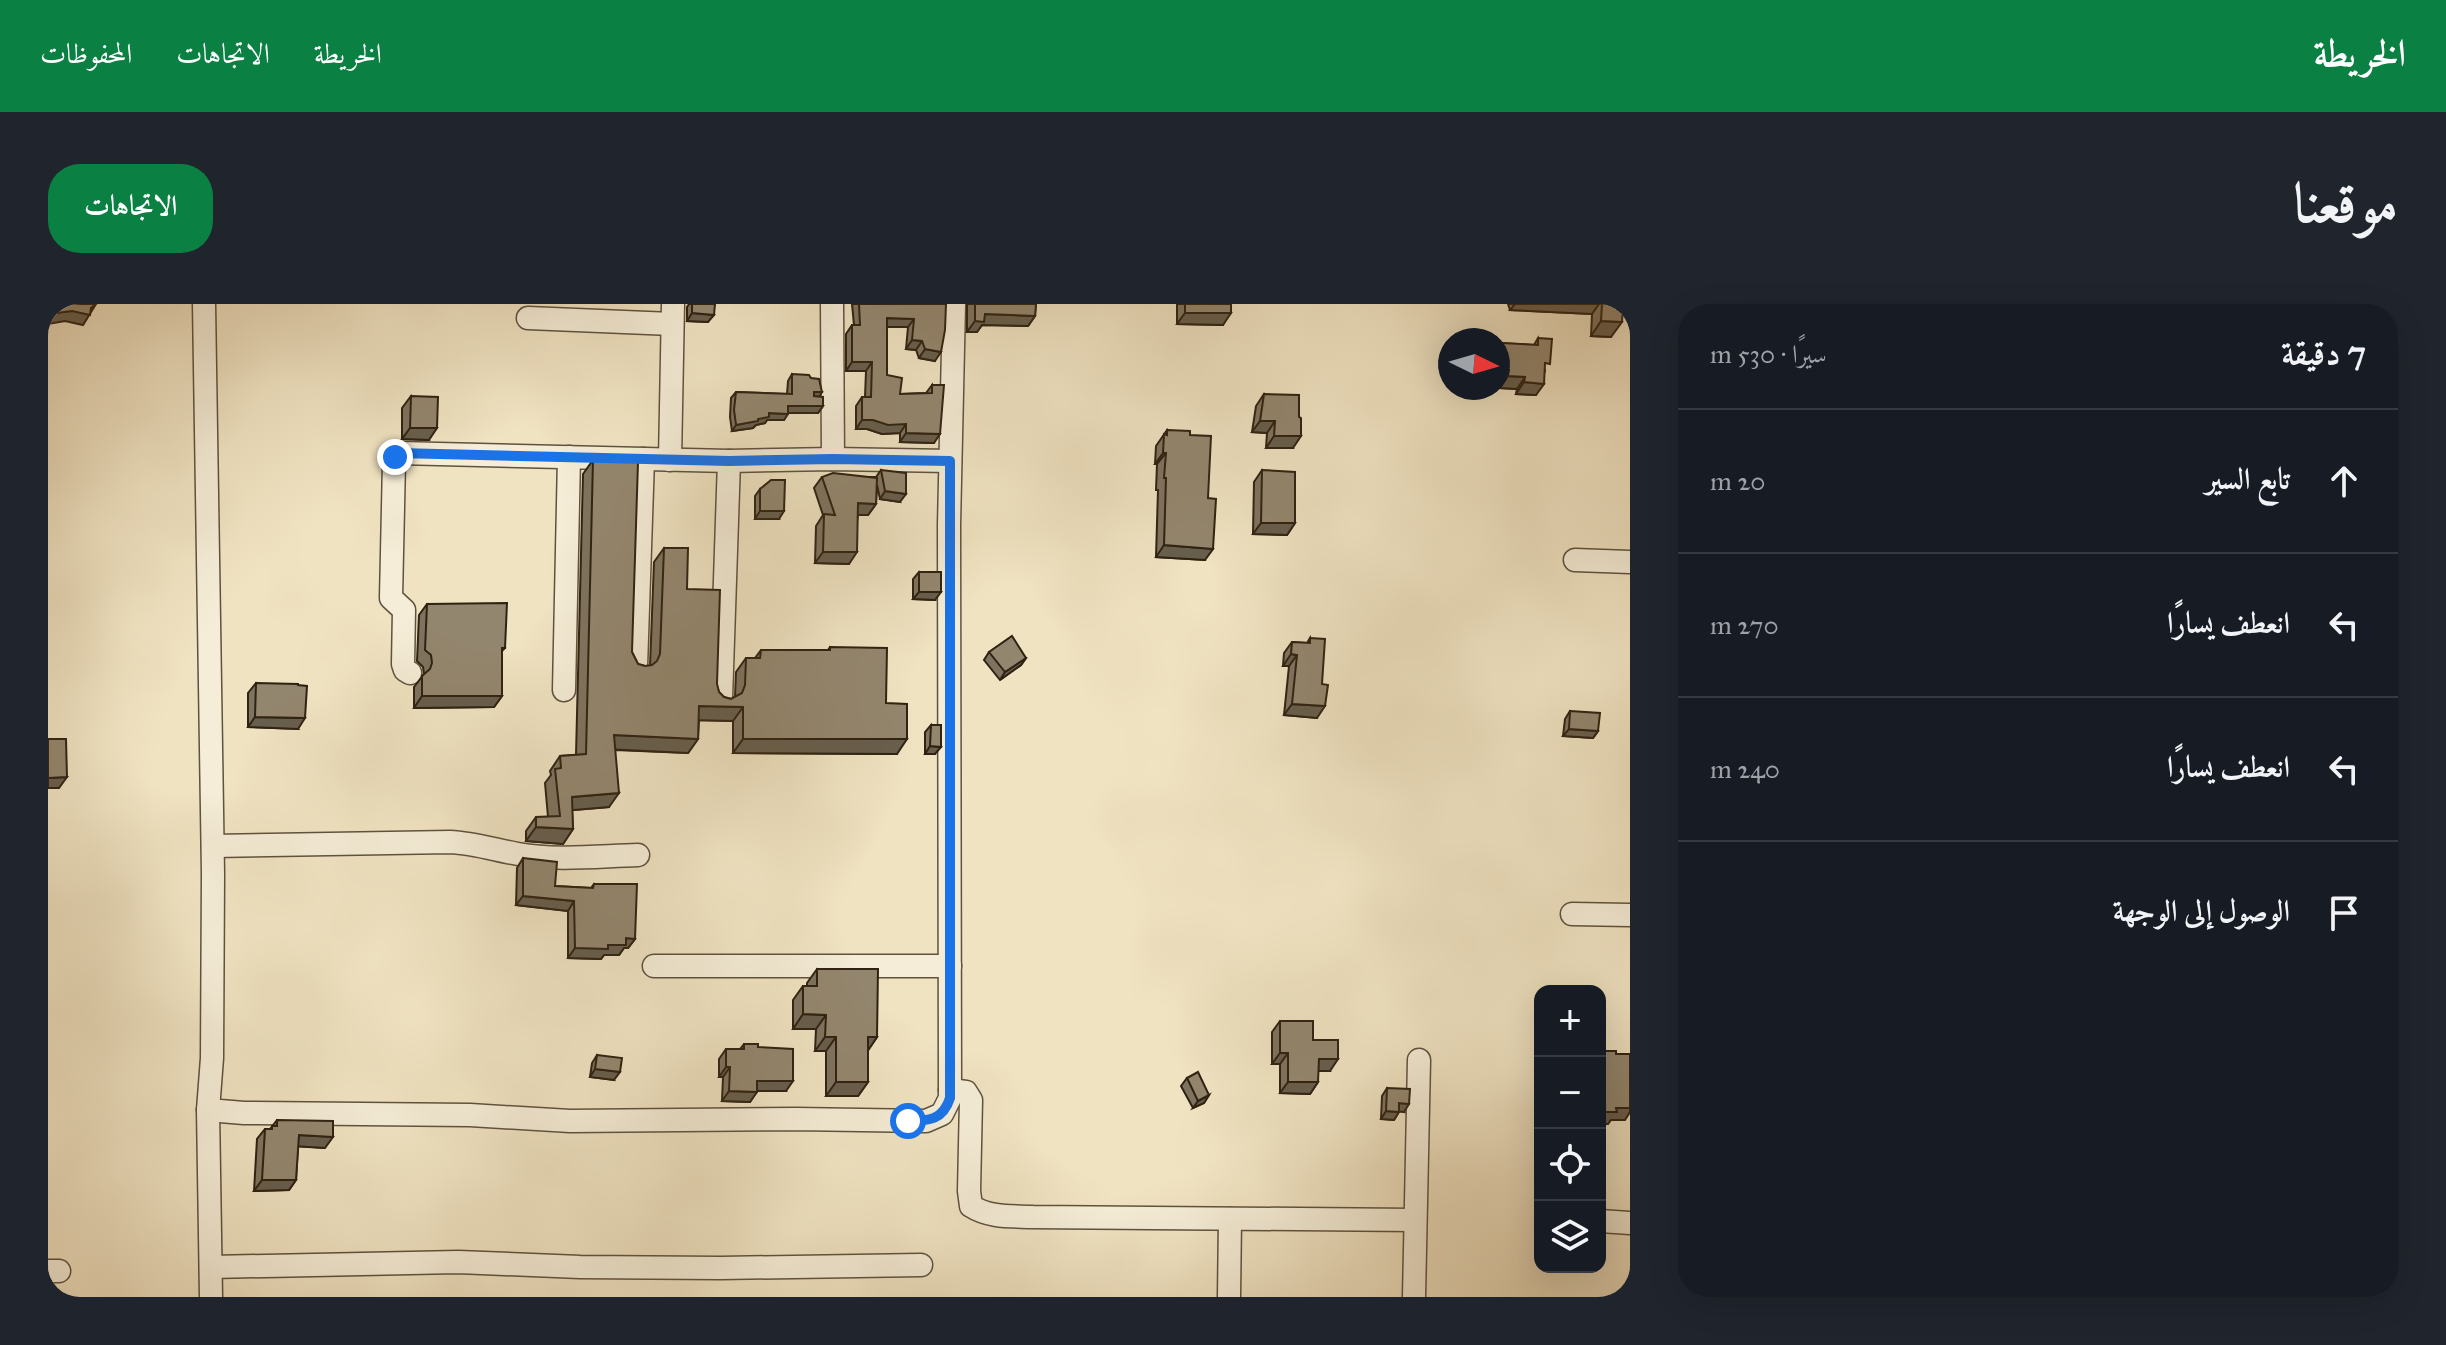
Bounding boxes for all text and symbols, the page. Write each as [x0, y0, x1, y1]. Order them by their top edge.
text: الخريطة [2314, 30, 2406, 76]
text: المحفوظات [40, 36, 132, 71]
text: الاتجاهات [176, 36, 270, 71]
text: الخريطة [314, 36, 382, 71]
button: الاتجاهات [48, 164, 213, 253]
text: موقعنا [2293, 169, 2398, 237]
north arrow [1438, 328, 1510, 400]
text: 7 دقيقة [2281, 332, 2366, 373]
text: سيرًا · 530 m [1710, 338, 1827, 370]
route end [377, 439, 413, 475]
icon: ahead [2322, 459, 2366, 503]
text: تابع السير [2205, 461, 2290, 497]
text: 20 m [1710, 465, 1765, 497]
icon: left [2322, 603, 2366, 647]
text: انعطف يسارًا [2167, 605, 2290, 641]
text: 270 m [1710, 609, 1779, 641]
icon: left [2322, 747, 2366, 791]
text: انعطف يسارًا [2167, 749, 2290, 785]
text: 240 m [1710, 753, 1780, 785]
icon: arrive [2322, 891, 2366, 935]
text: الوصول إلى الوجهة [2113, 893, 2290, 929]
map controls [1534, 985, 1606, 1273]
button: + [1534, 985, 1606, 1057]
button: − [1534, 1057, 1606, 1129]
route start [890, 1103, 926, 1139]
button: locate [1534, 1129, 1606, 1201]
button: layers [1534, 1201, 1606, 1273]

